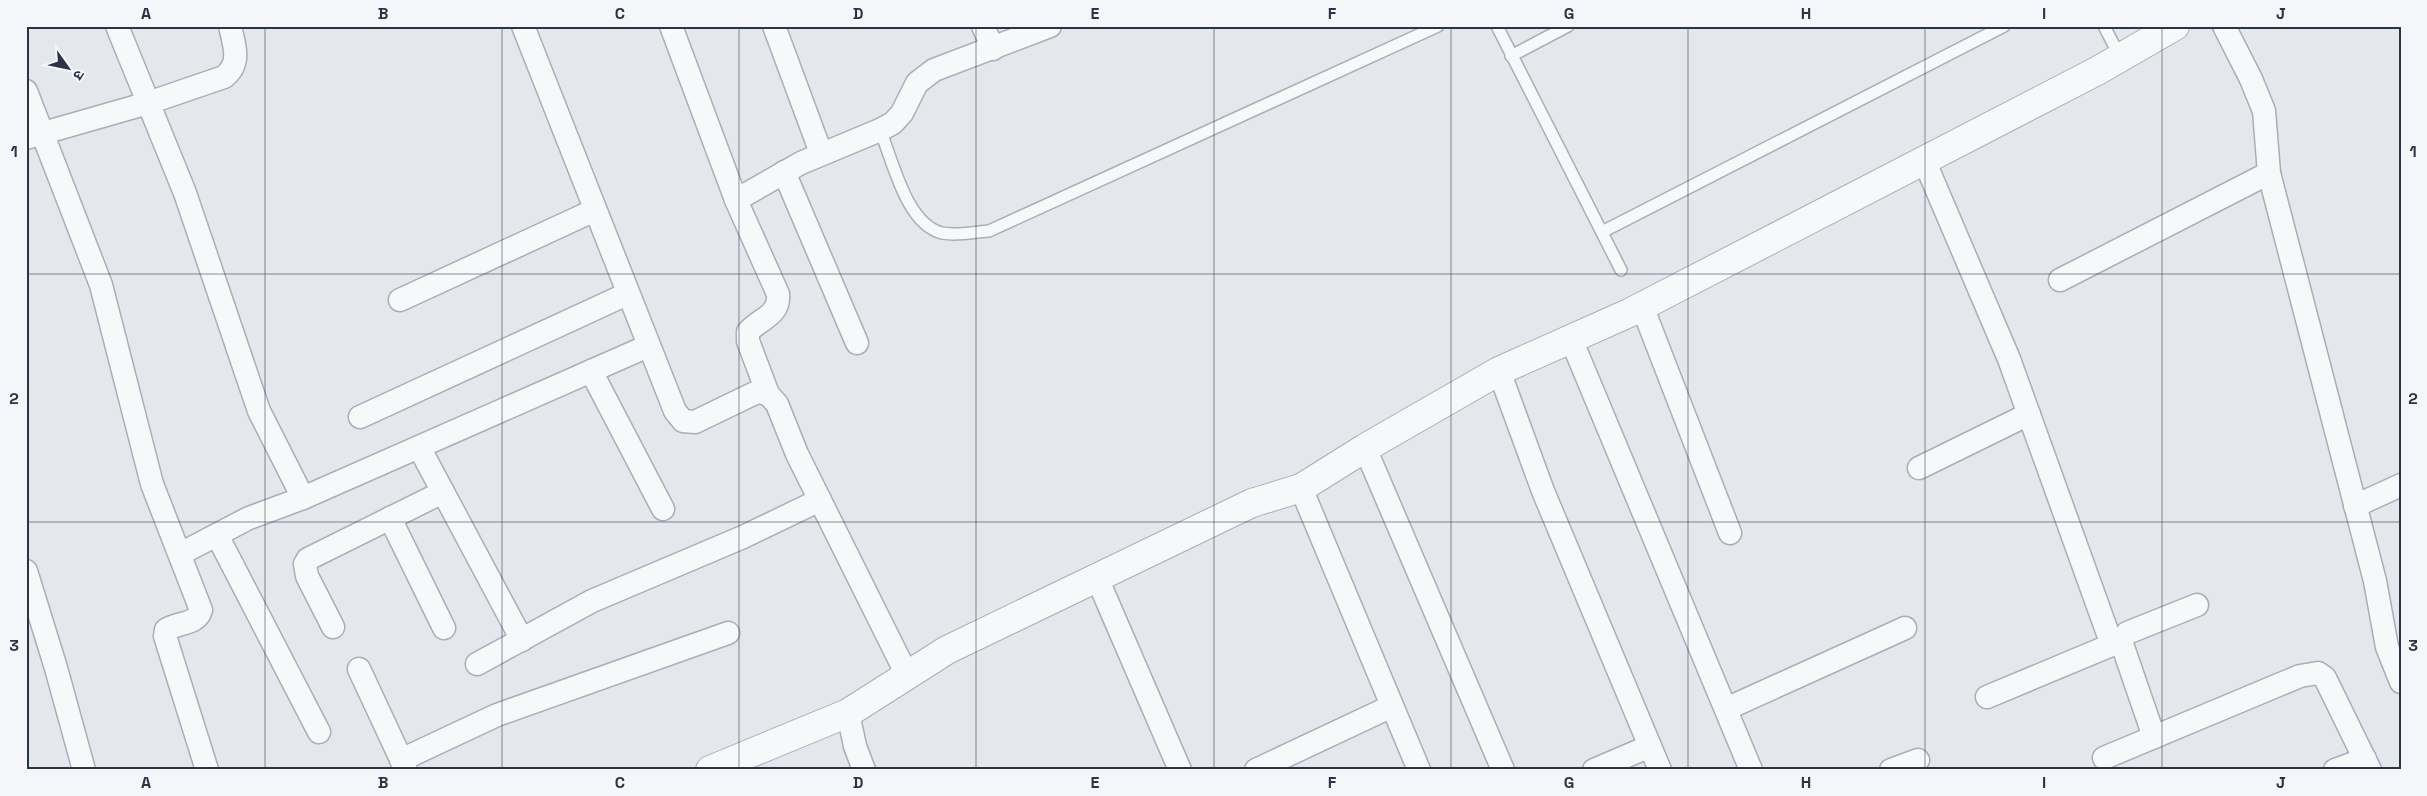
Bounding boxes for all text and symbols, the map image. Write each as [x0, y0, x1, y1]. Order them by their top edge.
text: A [141, 3, 151, 24]
text: B [378, 3, 388, 24]
text: C [615, 3, 625, 24]
text: D [853, 3, 863, 24]
text: E [1091, 3, 1100, 24]
text: F [1328, 3, 1337, 24]
text: G [1564, 3, 1574, 24]
text: H [1801, 3, 1811, 24]
text: I [2042, 3, 2046, 24]
text: J [2276, 3, 2286, 24]
north arrow [42, 42, 92, 92]
text: उ [69, 67, 89, 84]
text: 1 [10, 141, 18, 162]
text: 1 [2409, 141, 2417, 162]
text: 2 [9, 388, 19, 409]
text: 2 [2408, 388, 2418, 409]
text: 3 [9, 635, 19, 656]
text: 3 [2408, 635, 2418, 656]
text: A [141, 772, 151, 793]
text: B [378, 772, 388, 793]
text: C [615, 772, 625, 793]
text: D [853, 772, 863, 793]
text: E [1091, 772, 1100, 793]
text: F [1328, 772, 1337, 793]
text: G [1564, 772, 1574, 793]
text: H [1801, 772, 1811, 793]
text: I [2042, 772, 2046, 793]
text: J [2276, 772, 2286, 793]

